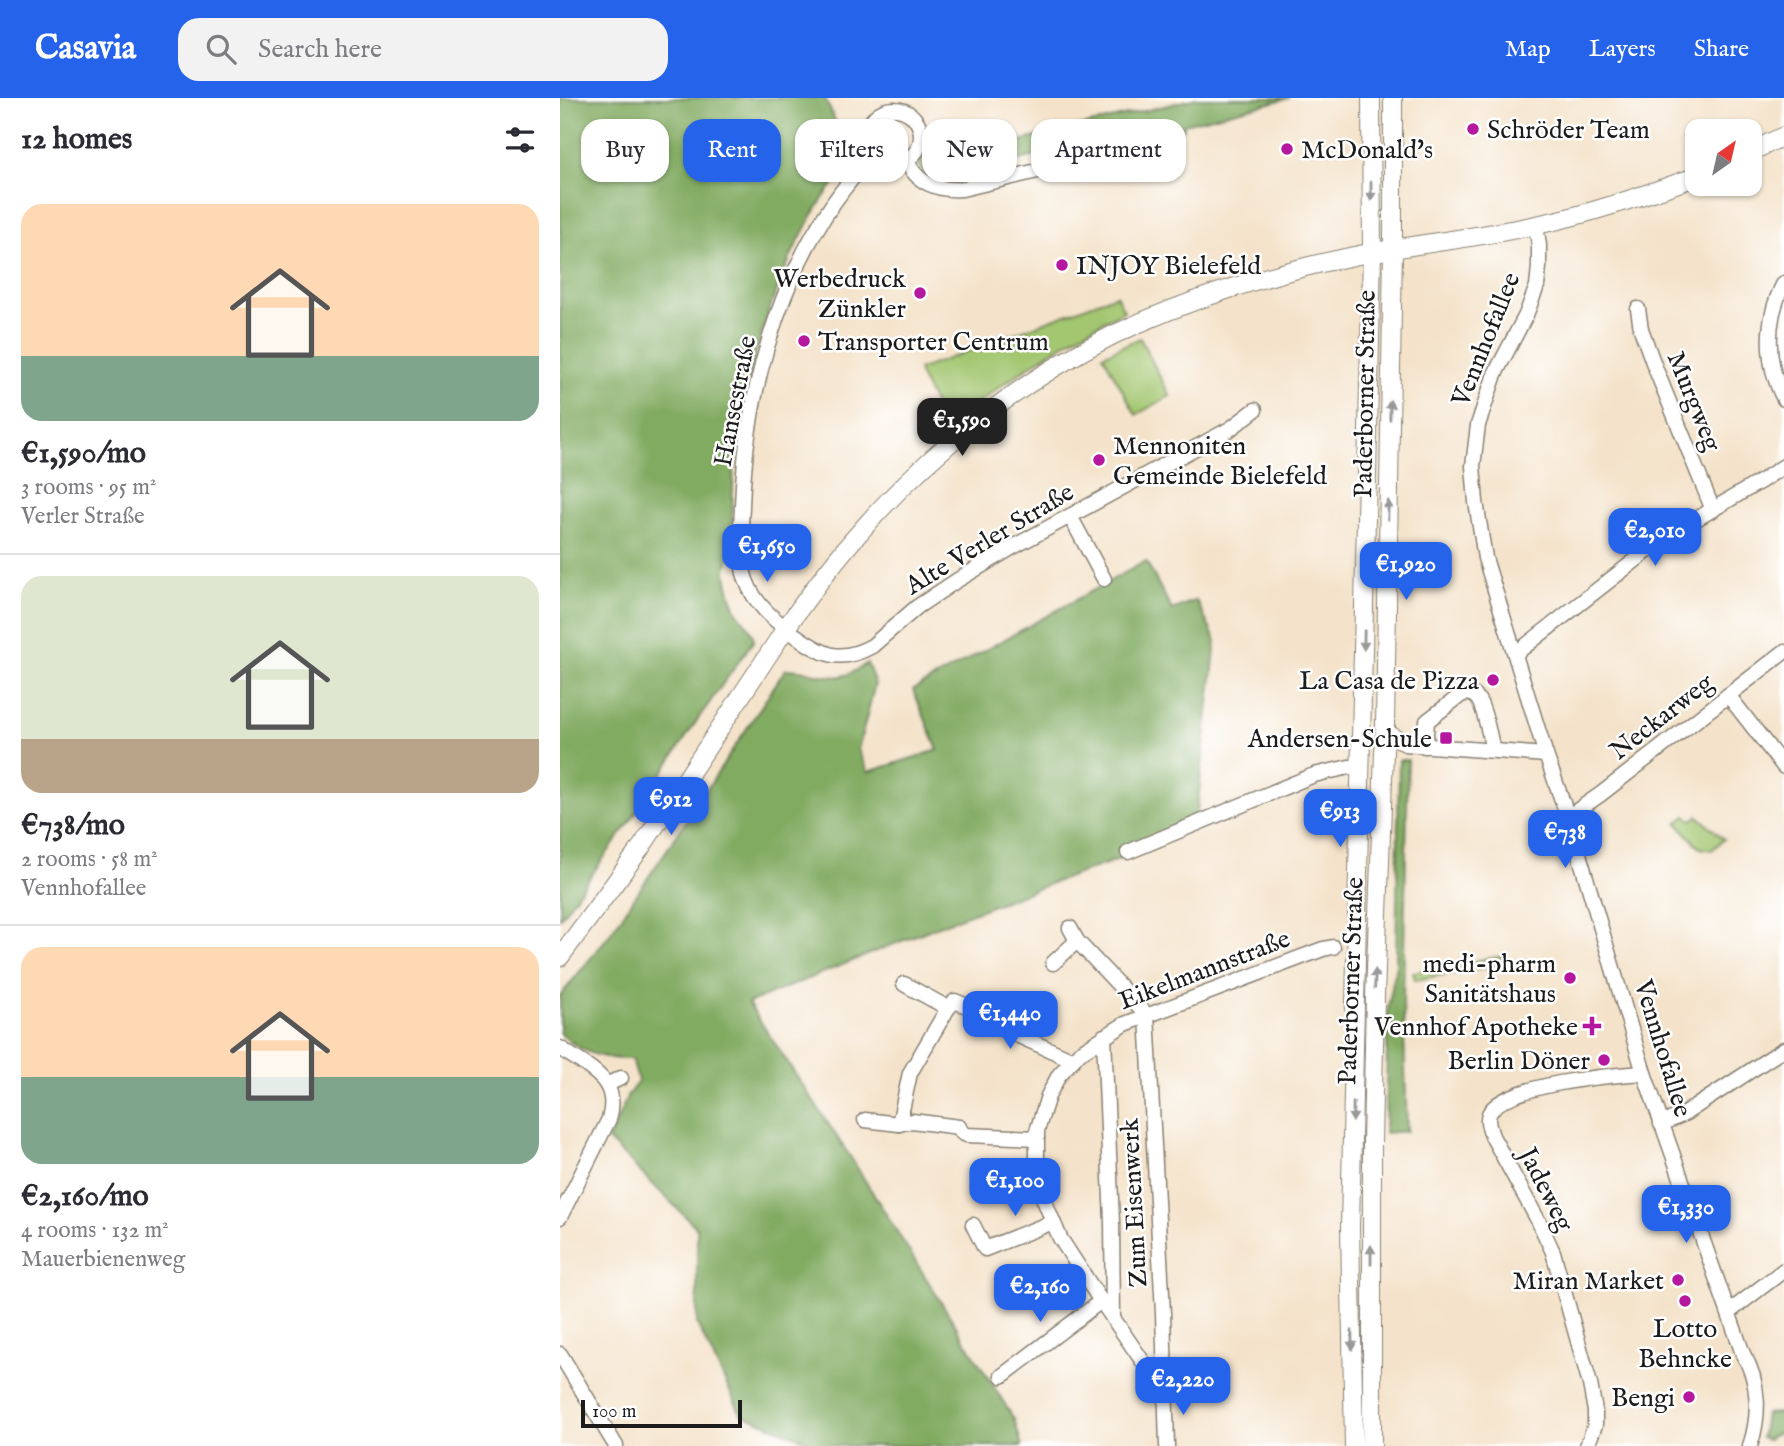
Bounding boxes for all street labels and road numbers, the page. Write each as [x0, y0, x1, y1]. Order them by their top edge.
street label: Vennhofallee [1444, 268, 1528, 412]
street label: Paderborner Straße [1347, 290, 1384, 498]
street label: Hansestraße [707, 333, 764, 470]
street label: Murgweg [1659, 347, 1729, 457]
street label: Alte Verler Straße [899, 476, 1080, 603]
street label: Neckarweg [1603, 666, 1721, 768]
street label: Paderborner Straße [1331, 876, 1372, 1086]
street label: Eikelmannstraße [1114, 923, 1295, 1018]
street label: Vennhofallee [1626, 975, 1699, 1121]
street label: Zum Eisenwerk [1114, 1116, 1155, 1288]
street label: Jadeweg [1509, 1139, 1581, 1238]

